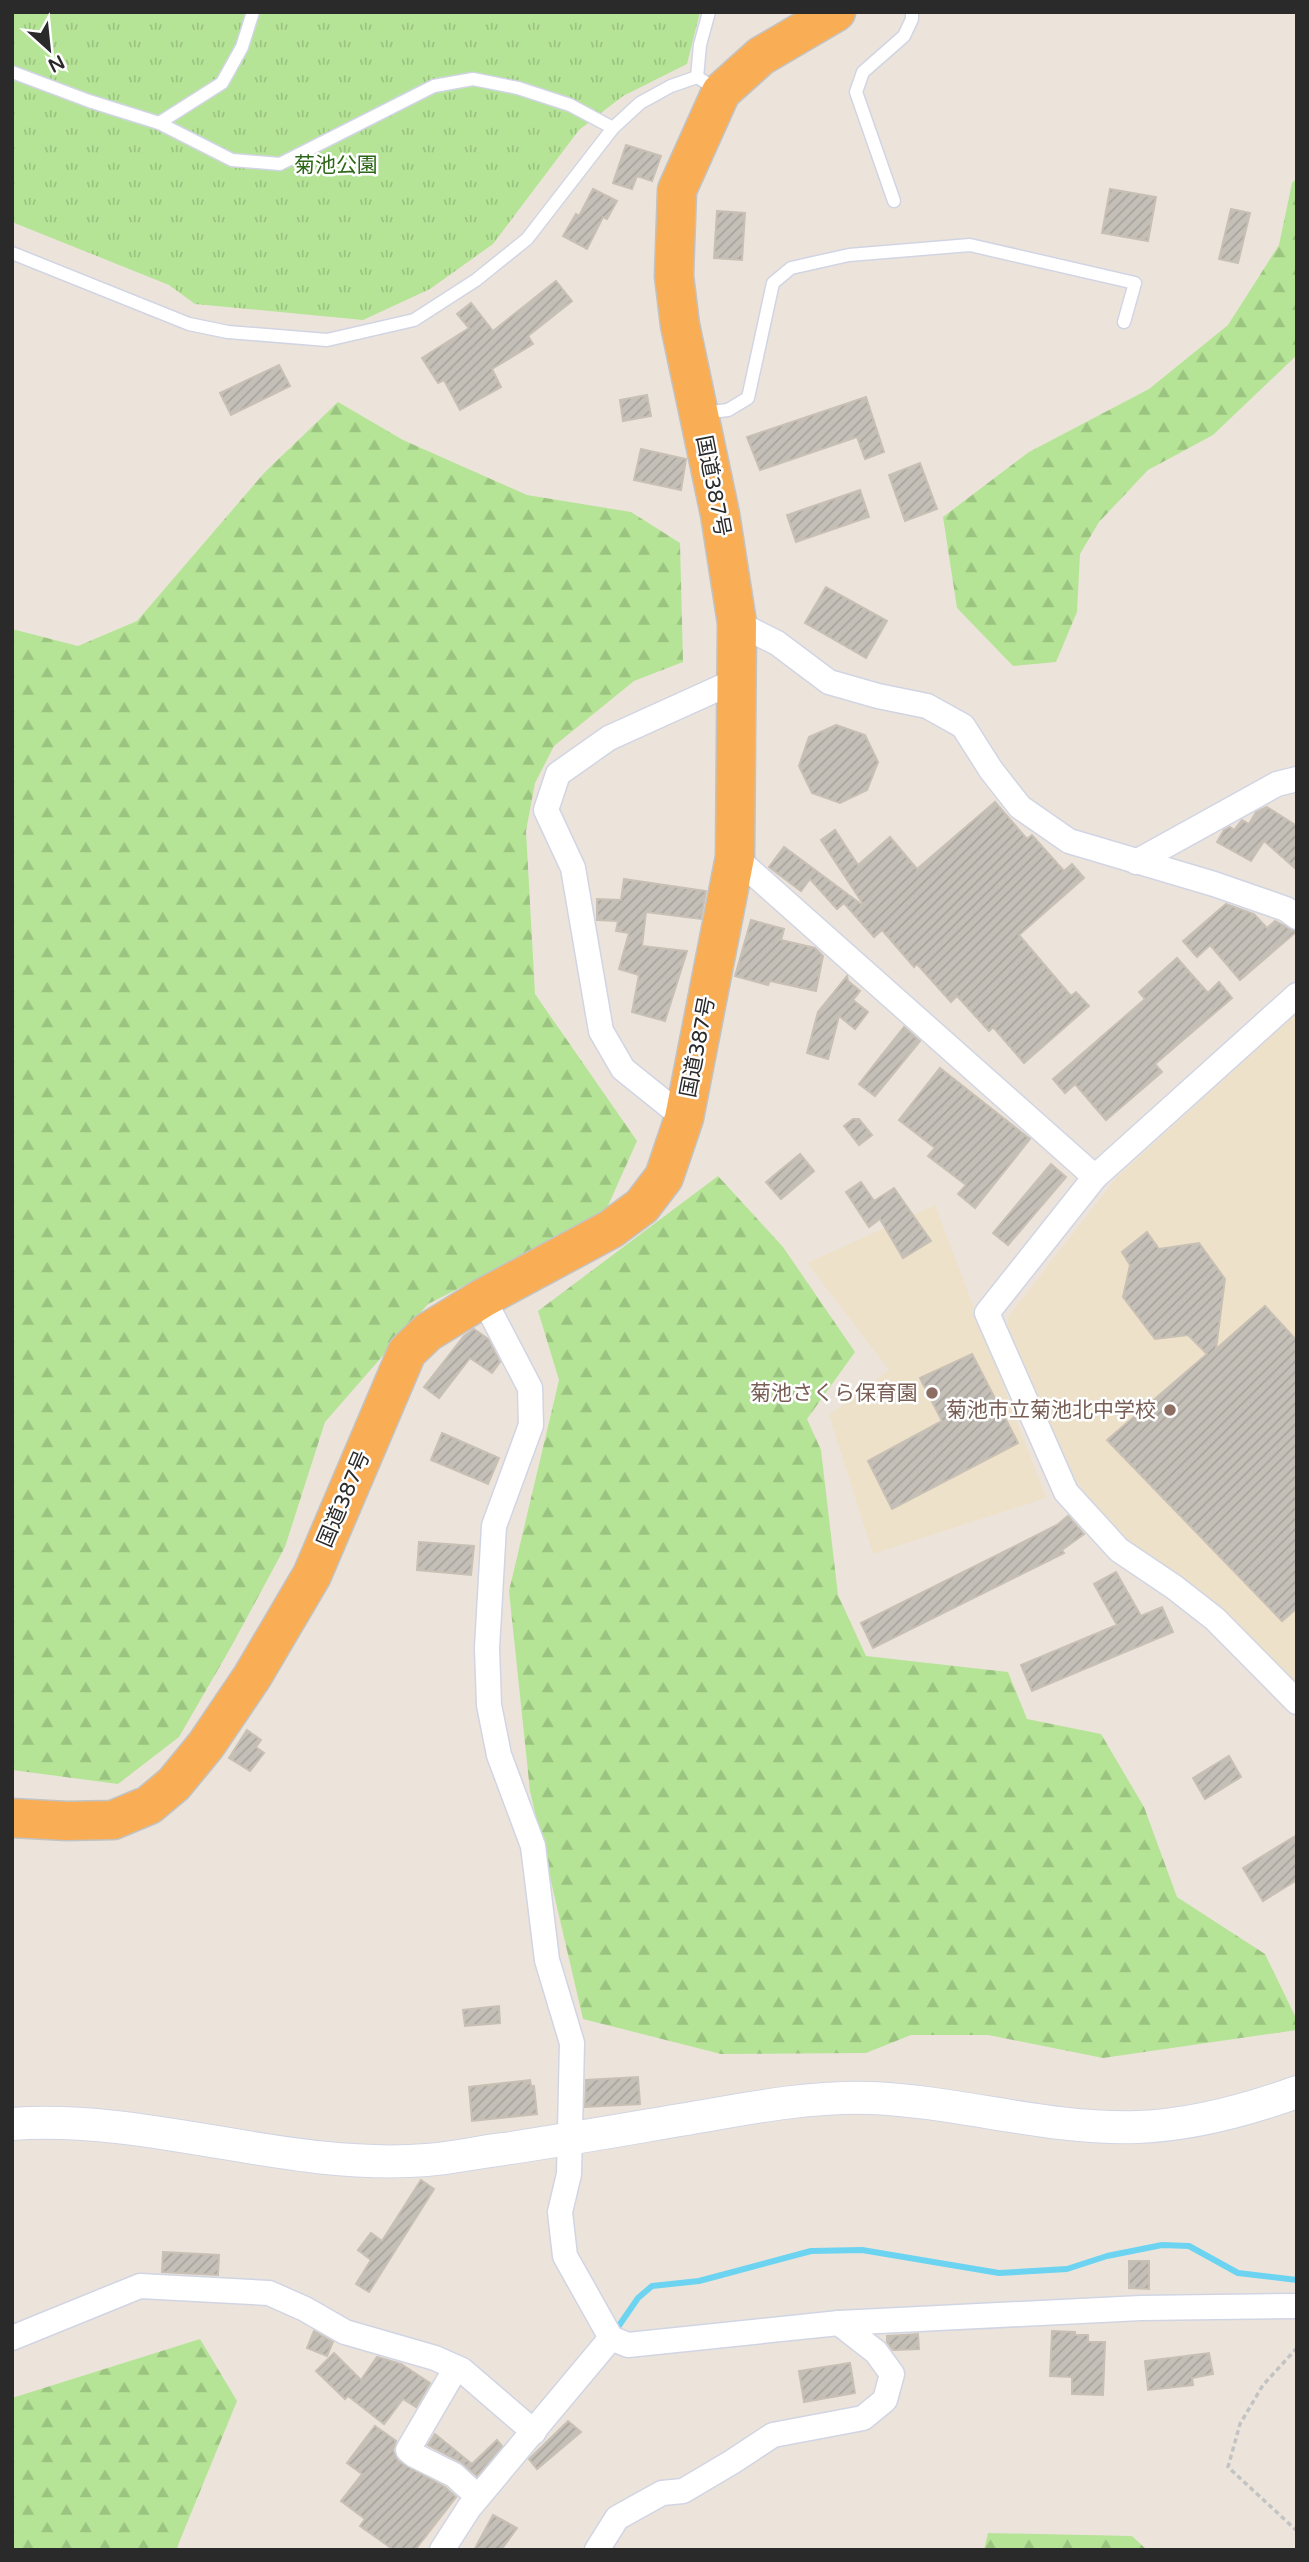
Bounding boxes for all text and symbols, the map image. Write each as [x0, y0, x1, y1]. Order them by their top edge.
north arrow [14, 14, 84, 84]
text: N [44, 50, 68, 77]
park label: 菊池公園 [294, 153, 378, 178]
street label: 国道387号 [691, 433, 735, 539]
street label: 国道387号 [676, 994, 720, 1100]
place label: 菊池さくら保育園 [750, 1381, 918, 1406]
marker: 菊池さくら保育園 [924, 1385, 940, 1401]
place label: 菊池市立菊池北中学校 [946, 1398, 1156, 1423]
marker: 菊池市立菊池北中学校 [1162, 1402, 1178, 1418]
street label: 国道387号 [312, 1447, 376, 1551]

